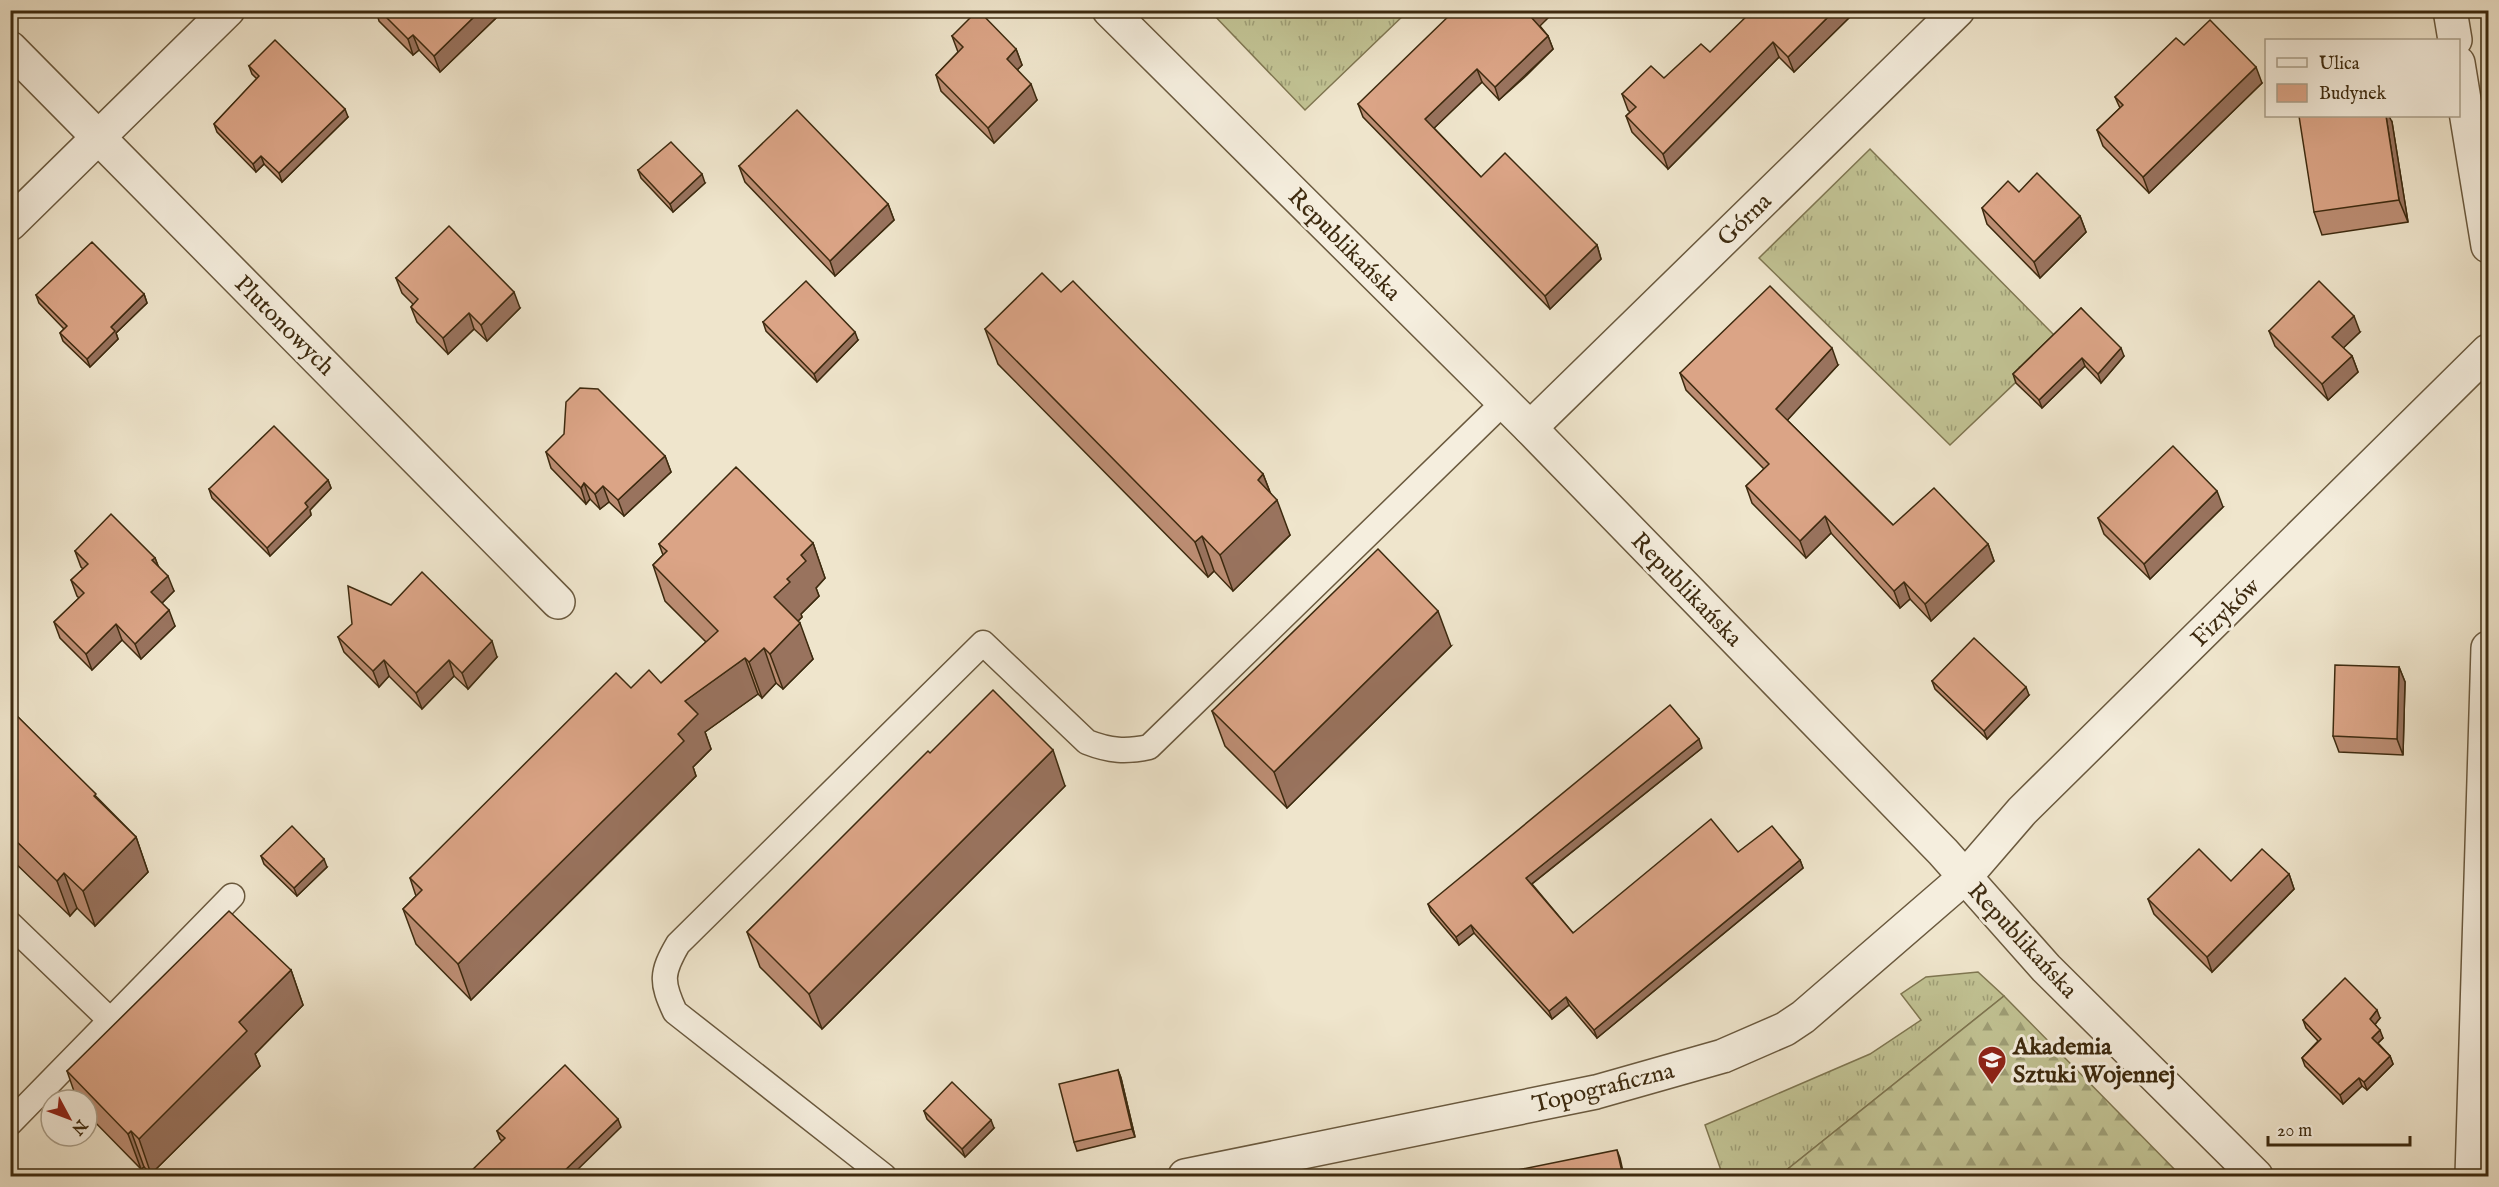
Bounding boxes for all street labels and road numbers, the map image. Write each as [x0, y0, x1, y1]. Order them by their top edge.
street label: Republikańska [1281, 182, 1408, 309]
street label: Górna [1711, 186, 1779, 253]
street label: Plutonowych [227, 269, 341, 383]
street label: Republikańska [1623, 526, 1749, 654]
street label: Fizyków [2185, 571, 2268, 654]
street label: Republikańska [1960, 876, 2084, 1006]
street label: Topograficzna [1529, 1056, 1678, 1121]

